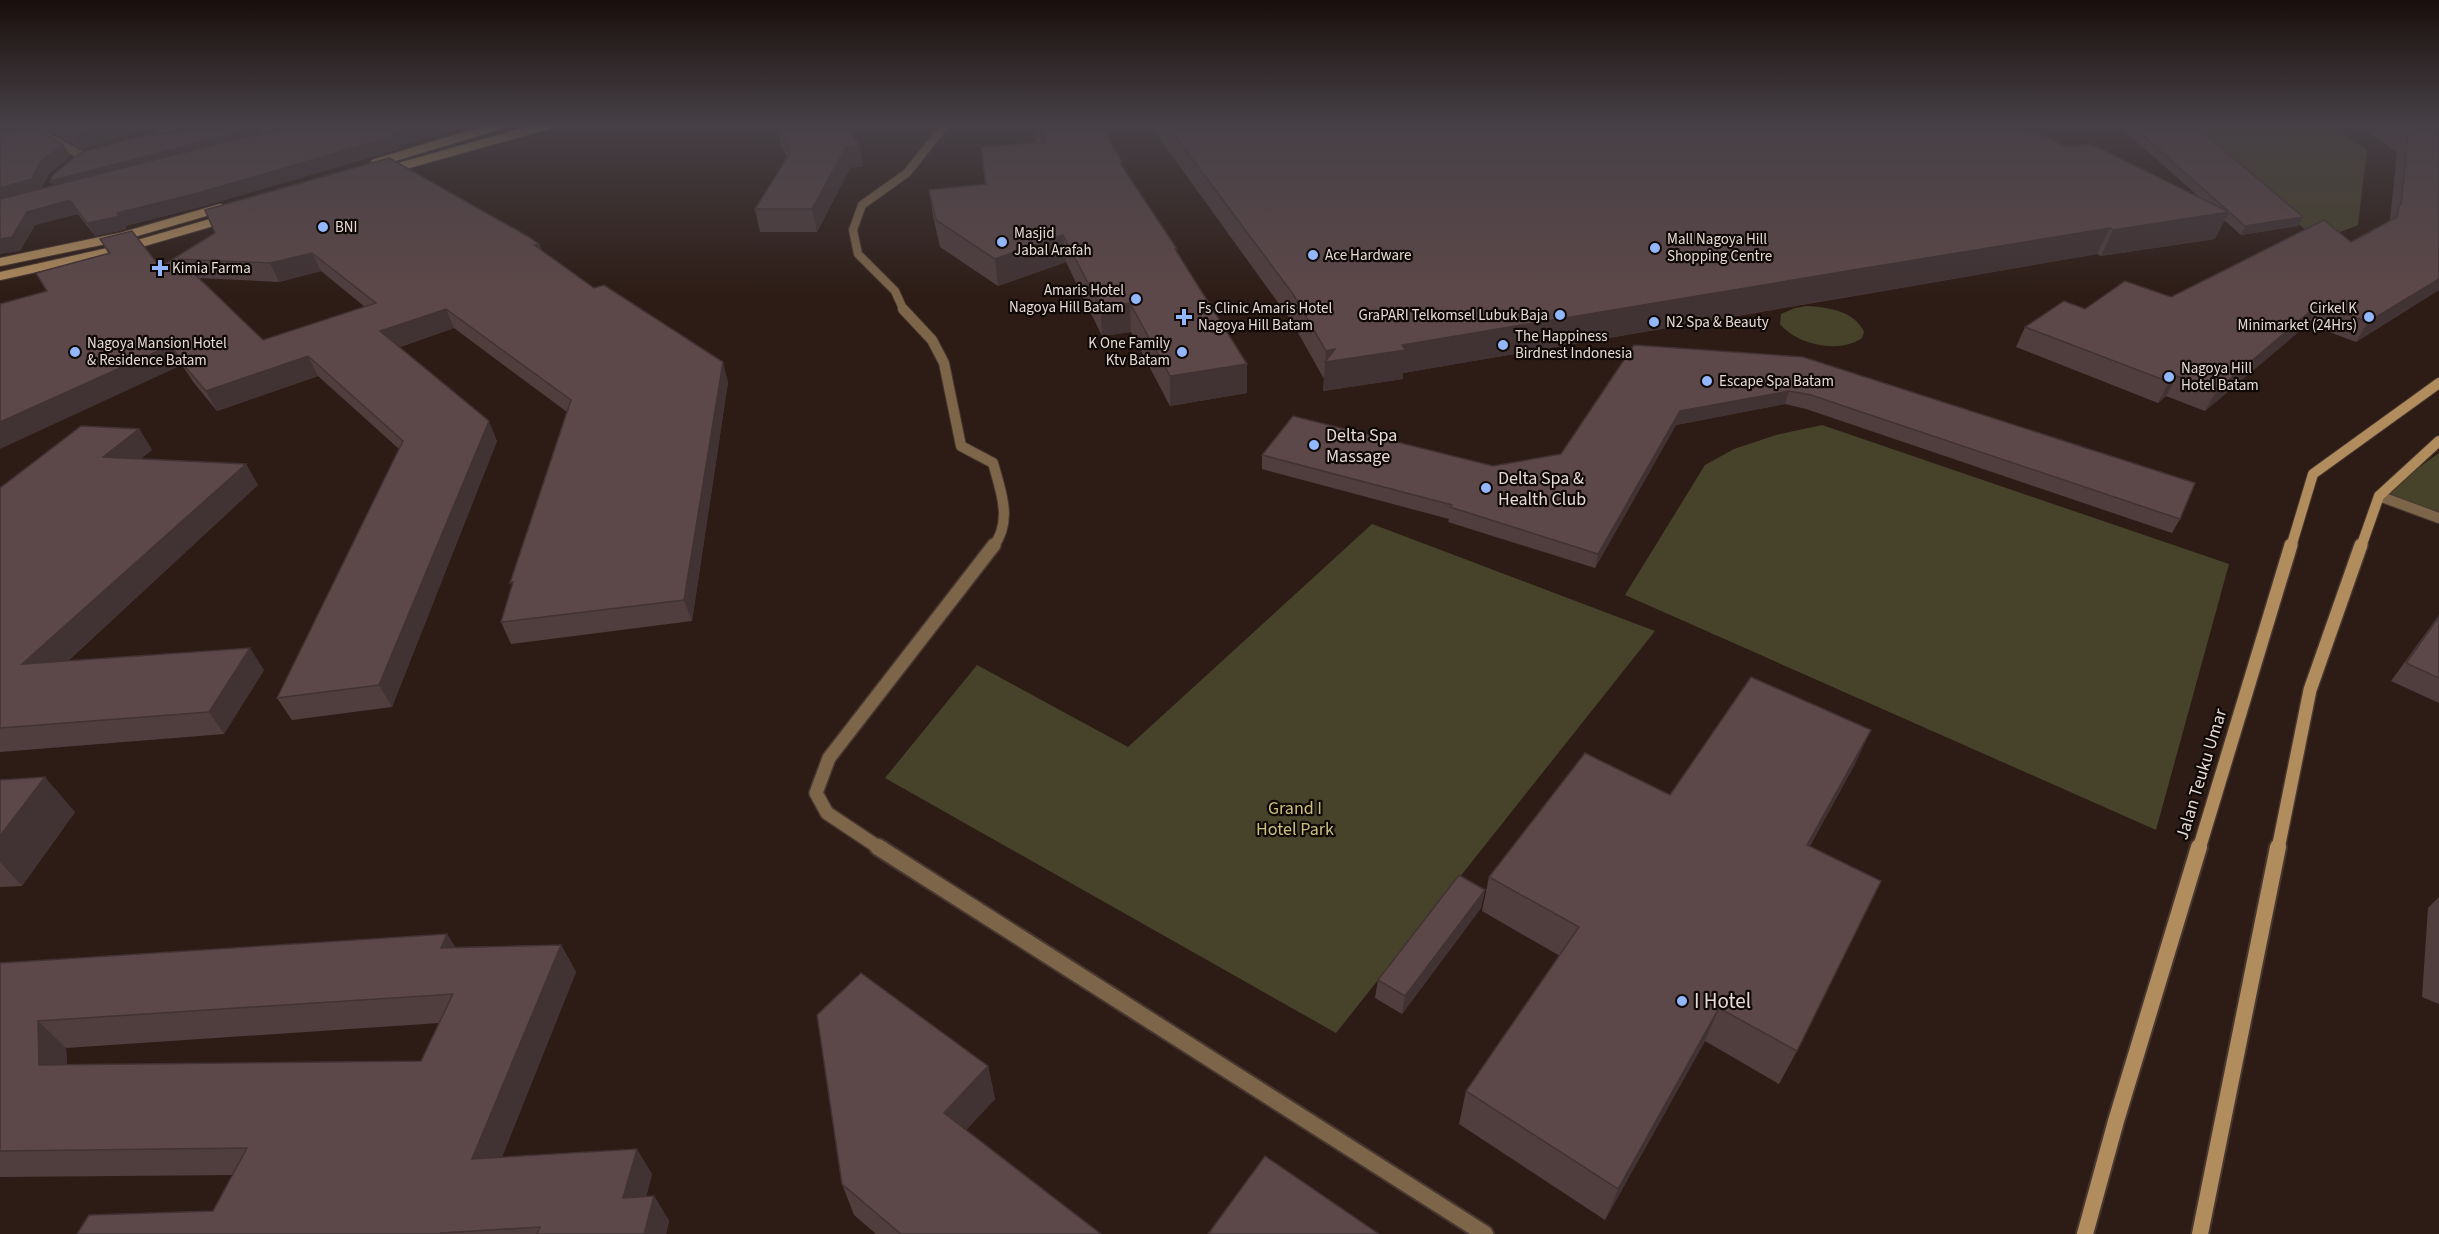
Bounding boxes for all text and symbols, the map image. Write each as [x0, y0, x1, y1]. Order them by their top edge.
place label: BNI [335, 217, 357, 238]
marker: BNI [316, 220, 330, 234]
place label: Masjid Jabal Arafah [1014, 223, 1092, 261]
place label: Mall Nagoya Hill Shopping Centre [1667, 229, 1772, 267]
marker: Masjid Jabal Arafah [995, 235, 1009, 249]
marker: Mall Nagoya Hill Shopping Centre [1648, 241, 1662, 255]
place label: Ace Hardware [1325, 245, 1412, 266]
marker: Ace Hardware [1306, 248, 1320, 262]
place label: Kimia Farma [172, 258, 251, 279]
marker: Kimia Farma [153, 261, 167, 275]
place label: Amaris Hotel Nagoya Hill Batam [1009, 280, 1124, 318]
marker: Amaris Hotel Nagoya Hill Batam [1129, 292, 1143, 306]
place label: Fs Clinic Amaris Hotel Nagoya Hill Batam [1198, 298, 1332, 336]
place label: Cirkel K Minimarket (24Hrs) [2238, 298, 2357, 336]
place label: GraPARI Telkomsel Lubuk Baja [1359, 305, 1548, 326]
marker: Fs Clinic Amaris Hotel Nagoya Hill Batam [1175, 308, 1193, 326]
marker: GraPARI Telkomsel Lubuk Baja [1553, 308, 1567, 322]
marker: Cirkel K Minimarket (24Hrs) [2362, 310, 2376, 324]
place label: N2 Spa & Beauty [1666, 312, 1769, 333]
marker: N2 Spa & Beauty [1647, 315, 1661, 329]
place label: The Happiness Birdnest Indonesia [1515, 326, 1632, 364]
place label: Nagoya Mansion Hotel & Residence Batam [87, 333, 227, 371]
place label: K One Family Ktv Batam [1088, 333, 1170, 371]
marker: The Happiness Birdnest Indonesia [1496, 338, 1510, 352]
marker: Nagoya Mansion Hotel & Residence Batam [68, 345, 82, 359]
marker: K One Family Ktv Batam [1175, 345, 1189, 359]
place label: Nagoya Hill Hotel Batam [2181, 358, 2259, 396]
marker: Nagoya Hill Hotel Batam [2162, 370, 2176, 384]
place label: Escape Spa Batam [1719, 371, 1834, 392]
marker: Escape Spa Batam [1700, 374, 1714, 388]
place label: Delta Spa Massage [1326, 423, 1397, 469]
marker: Delta Spa Massage [1307, 438, 1321, 452]
place label: Delta Spa & Health Club [1498, 466, 1586, 512]
marker: Delta Spa & Health Club [1479, 481, 1493, 495]
street label: Jalan Teuku Umar [2170, 705, 2234, 843]
park label: Grand I Hotel Park [1256, 796, 1334, 842]
place label: I Hotel [1694, 986, 1751, 1016]
marker: I Hotel [1675, 994, 1689, 1008]

